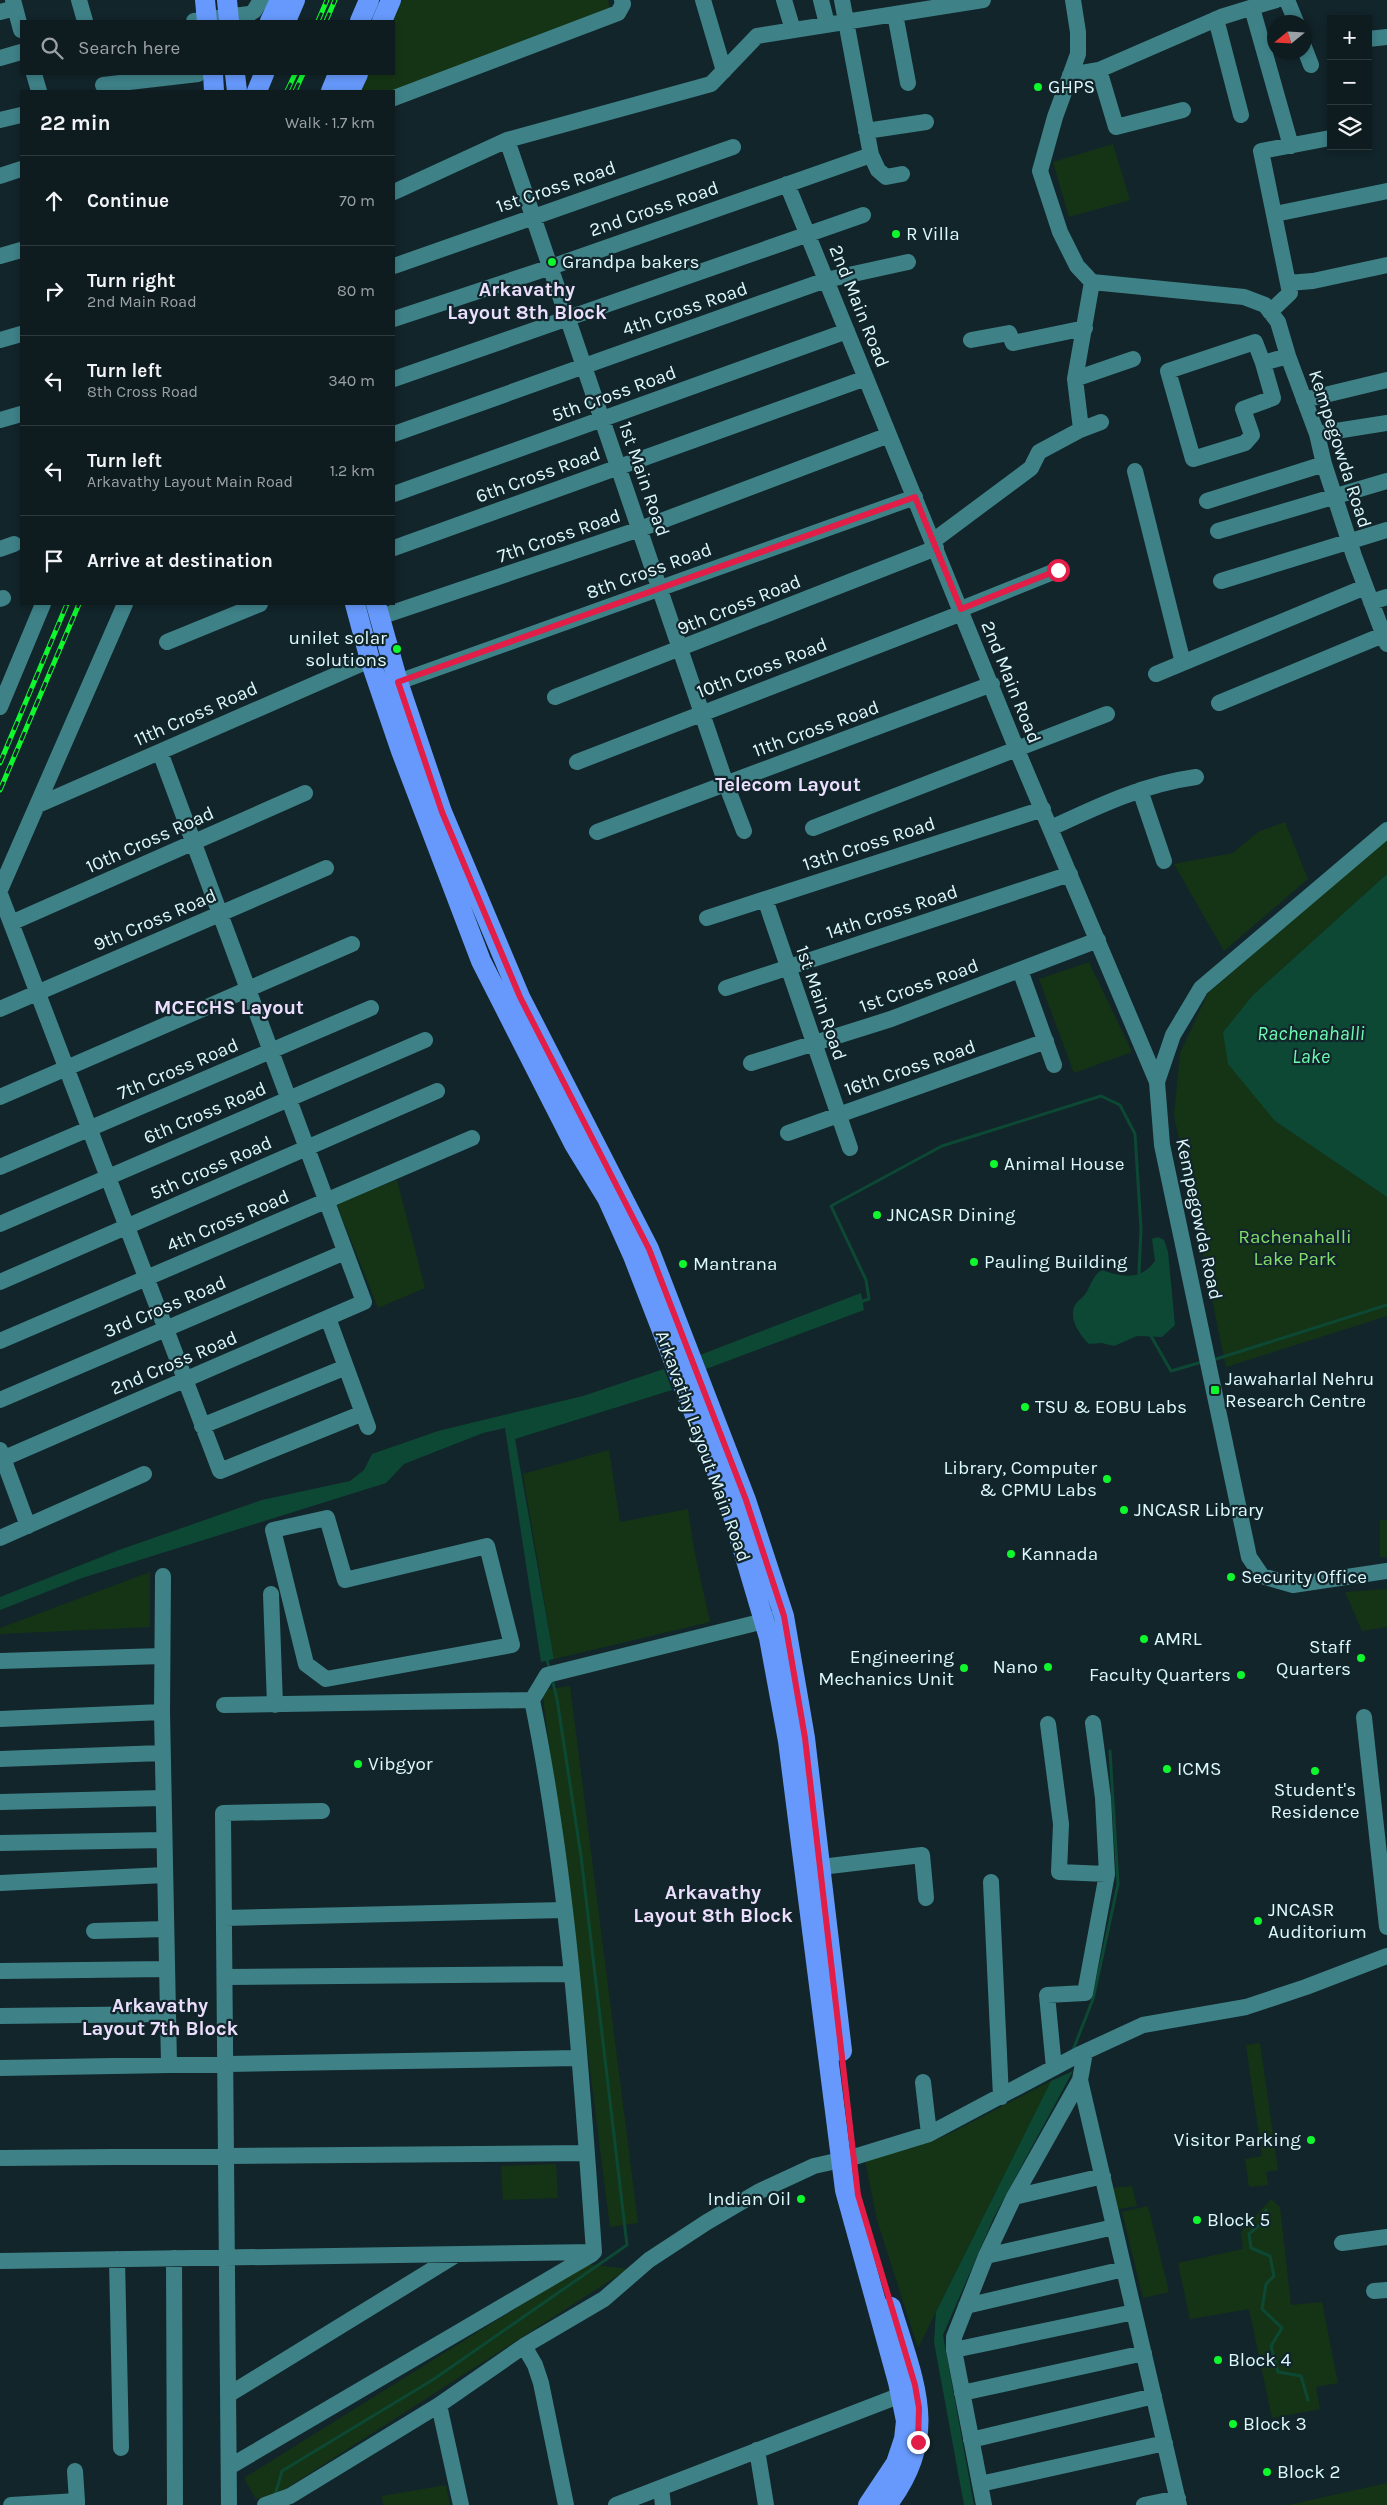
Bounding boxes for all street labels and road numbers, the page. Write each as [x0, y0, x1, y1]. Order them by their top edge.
street label: 1st Cross Road [493, 156, 619, 218]
street label: 2nd Cross Road [586, 177, 722, 241]
street label: 2nd Main Road [824, 242, 894, 370]
street label: 4th Cross Road [620, 277, 750, 341]
street label: 5th Cross Road [549, 361, 679, 427]
street label: Kempegowda Road [1304, 367, 1376, 531]
street label: 1st Main Road [614, 419, 674, 539]
street label: 6th Cross Road [473, 442, 603, 508]
street label: 7th Cross Road [494, 505, 624, 567]
street label: 8th Cross Road [583, 538, 715, 604]
street label: 9th Cross Road [674, 570, 804, 640]
street label: 2nd Main Road [976, 618, 1046, 746]
street label: 10th Cross Road [694, 633, 830, 703]
street label: 11th Cross Road [131, 677, 261, 751]
street label: 11th Cross Road [750, 696, 882, 762]
street label: 10th Cross Road [83, 802, 217, 878]
street label: 13th Cross Road [800, 812, 938, 876]
street label: 14th Cross Road [823, 880, 961, 944]
street label: 9th Cross Road [90, 884, 220, 956]
street label: 1st Main Road [791, 943, 851, 1063]
street label: 1st Cross Road [856, 954, 982, 1018]
street label: 7th Cross Road [114, 1034, 242, 1104]
street label: 16th Cross Road [841, 1035, 979, 1101]
street label: 6th Cross Road [140, 1077, 270, 1149]
street label: 5th Cross Road [147, 1131, 275, 1205]
street label: Kempegowda Road [1171, 1136, 1227, 1302]
street label: 4th Cross Road [163, 1185, 293, 1257]
street label: 3rd Cross Road [100, 1271, 230, 1343]
street label: 2nd Cross Road [107, 1326, 241, 1400]
street label: Arkavathy Layout Main Road [651, 1327, 755, 1565]

